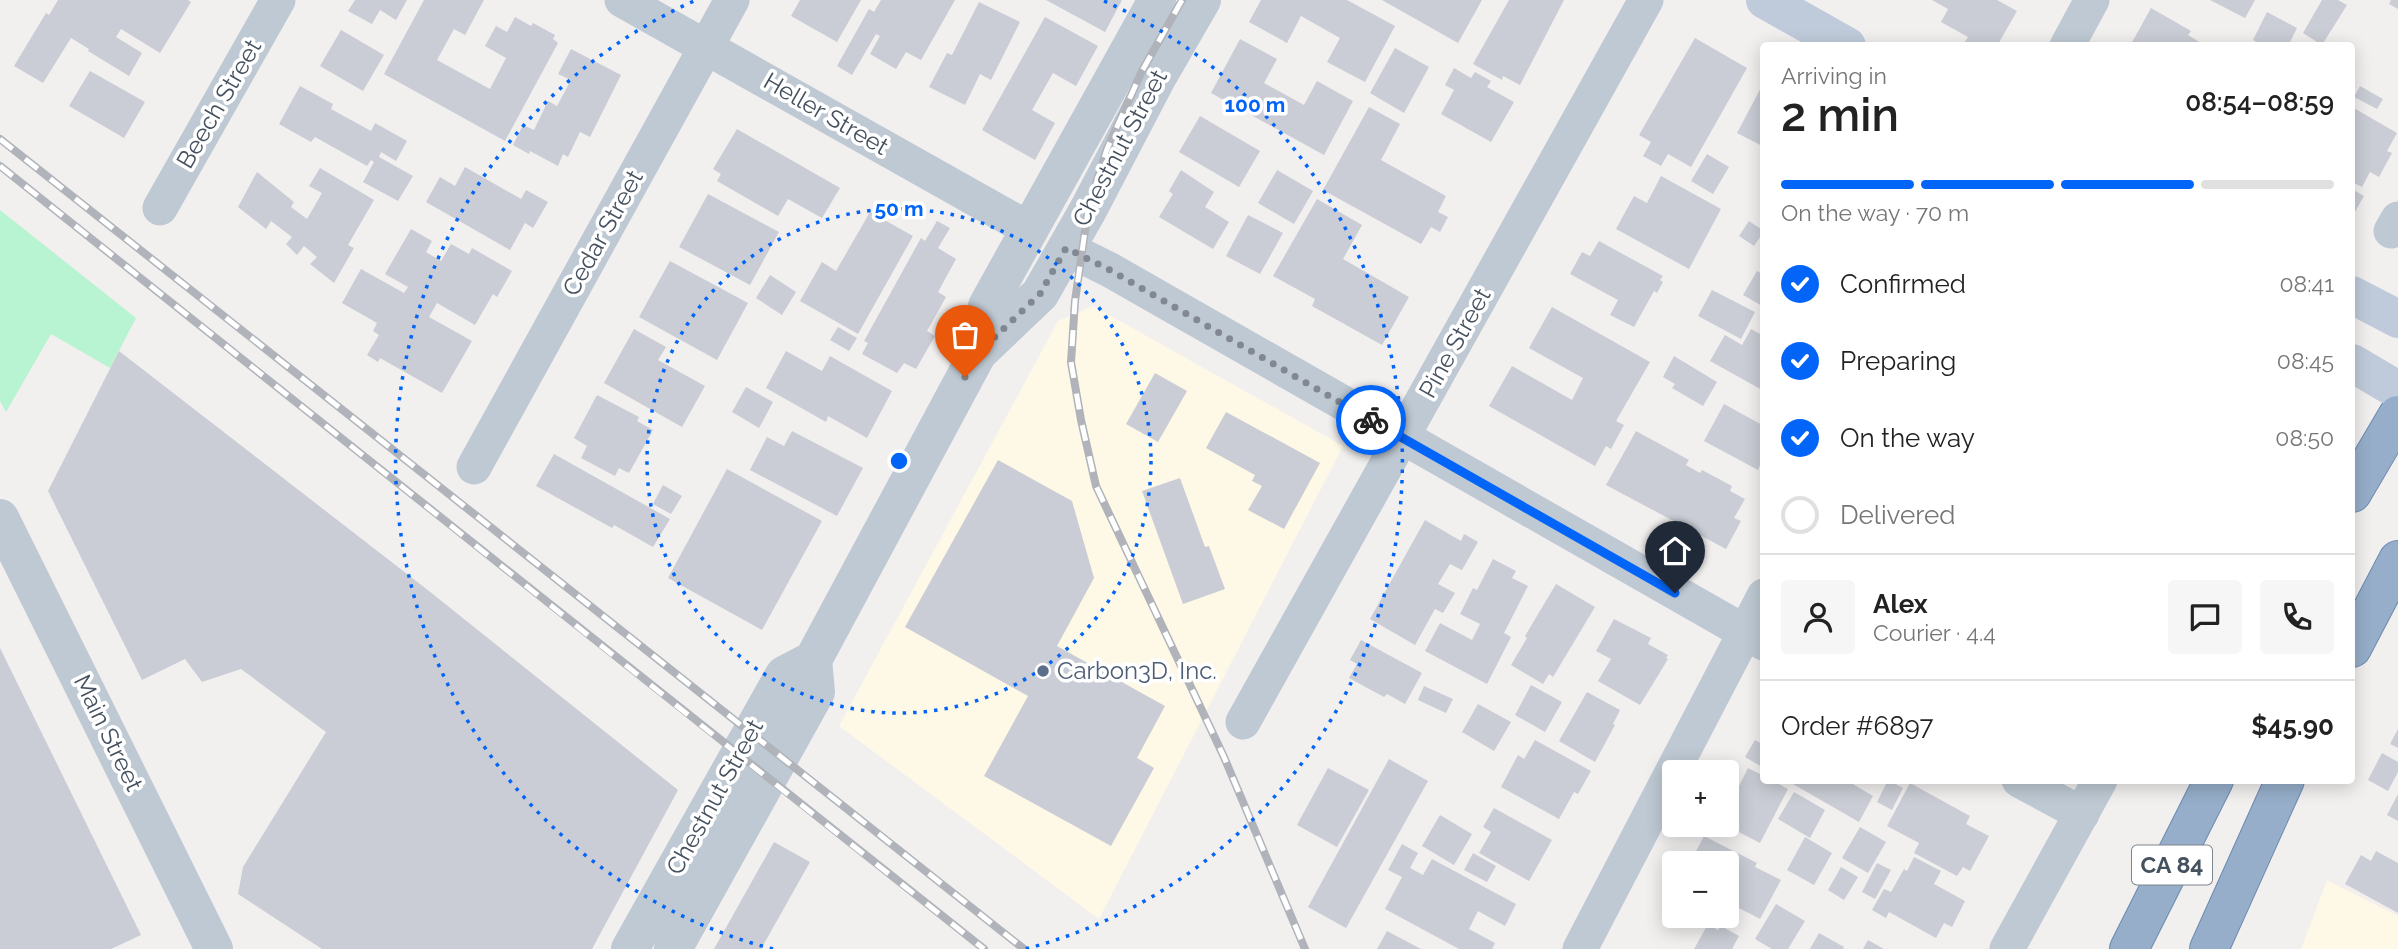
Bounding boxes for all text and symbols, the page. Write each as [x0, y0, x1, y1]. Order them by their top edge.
street label: Beech Street [170, 34, 267, 173]
text: Arriving in [1781, 62, 1887, 89]
street label: Chestnut Street [1066, 65, 1173, 231]
street label: Heller Street [759, 66, 894, 161]
text: 08:54–08:59 [2185, 87, 2334, 117]
text: 2 min [1781, 88, 1899, 142]
text: 100 m [1225, 92, 1285, 117]
street label: Cedar Street [556, 165, 649, 301]
text: 50 m [874, 196, 924, 221]
text: On the way · 70 m [1781, 199, 1969, 226]
icon: check [1781, 265, 1819, 303]
text: Confirmed [1840, 269, 1966, 299]
text: 08:41 [2280, 270, 2334, 297]
street label: Pine Street [1413, 283, 1497, 403]
pin [935, 305, 995, 377]
icon: bag [946, 316, 984, 354]
icon: check [1781, 342, 1819, 380]
text: Preparing [1840, 346, 1956, 376]
text: 08:45 [2277, 347, 2334, 374]
courier [1336, 385, 1406, 455]
icon: bike [1352, 401, 1390, 439]
icon: check [1781, 419, 1819, 457]
text: On the way [1840, 423, 1975, 453]
text: 08:50 [2275, 424, 2334, 451]
centre of rings [887, 449, 911, 473]
text: Delivered [1840, 500, 1955, 530]
pin [1645, 521, 1705, 593]
icon: home [1656, 532, 1694, 570]
button: person [1781, 580, 1855, 654]
button: chat [2168, 580, 2242, 654]
button: phone [2260, 580, 2334, 654]
text: Alex [1873, 589, 1928, 619]
text: Courier · 4.4 [1873, 619, 1996, 646]
place label: Carbon3D, Inc. [1057, 656, 1217, 685]
marker: Carbon3D, Inc. [1035, 663, 1051, 679]
street label: Main Street [68, 670, 149, 796]
text: Order #6897 [1781, 711, 1934, 741]
text: $45.90 [2251, 711, 2334, 741]
street label: Chestnut Street [660, 714, 769, 879]
map controls [1662, 760, 1739, 928]
button: + [1662, 760, 1739, 837]
road number: CA 84 [2132, 846, 2212, 884]
button: − [1662, 851, 1739, 928]

